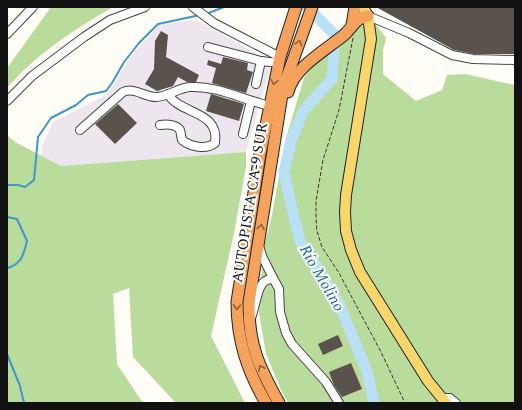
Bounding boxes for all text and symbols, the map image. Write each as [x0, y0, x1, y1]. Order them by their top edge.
one-way arrow [294, 40, 302, 47]
one-way arrow [271, 79, 279, 85]
street label: AUTOPISTA CA-9 SUR [226, 121, 274, 284]
one-way arrow [256, 224, 265, 230]
water label: Río Molino [293, 240, 351, 316]
one-way arrow [233, 304, 241, 310]
one-way arrow [258, 365, 266, 373]

